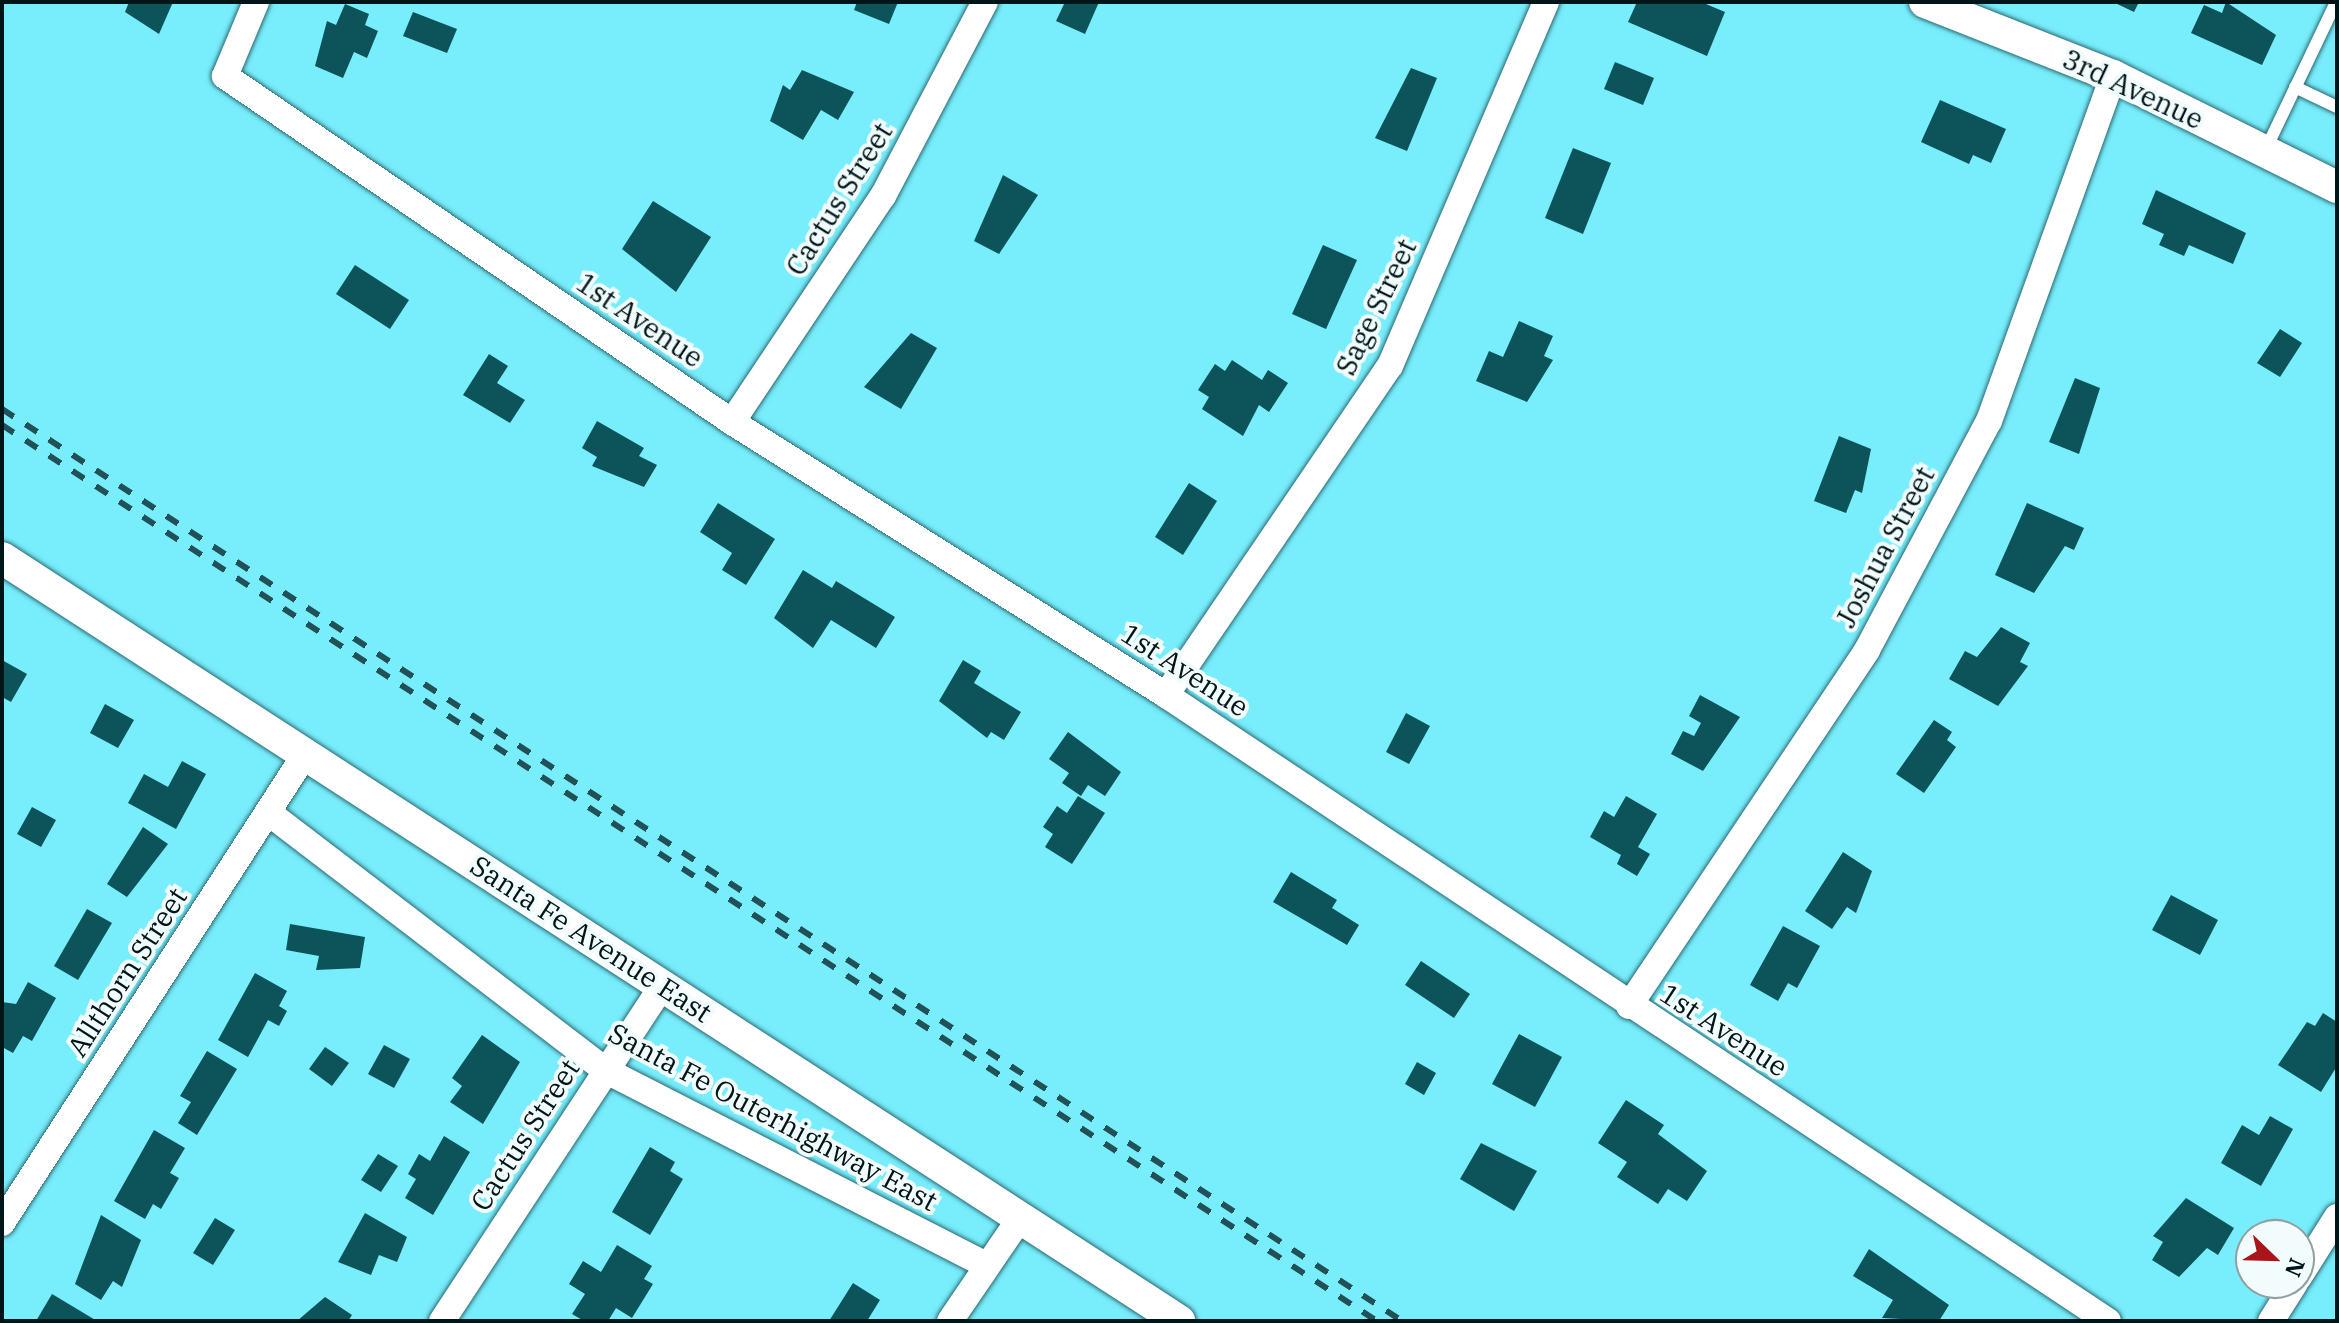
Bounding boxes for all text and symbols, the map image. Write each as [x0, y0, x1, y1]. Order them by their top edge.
street label: 3rd Avenue [2057, 42, 2209, 136]
street label: Cactus Street [779, 116, 899, 282]
street label: Sage Street [1329, 234, 1423, 380]
street label: 1st Avenue [570, 266, 710, 374]
street label: Joshua Street [1829, 461, 1941, 633]
street label: 1st Avenue [1115, 616, 1255, 724]
street label: Santa Fe Avenue East [464, 848, 718, 1030]
street label: Allthorn Street [60, 881, 194, 1063]
street label: 1st Avenue [1654, 976, 1794, 1084]
street label: Santa Fe Outerhighway East [603, 1016, 943, 1218]
street label: Cactus Street [464, 1053, 586, 1217]
north arrow [2235, 1219, 2315, 1299]
text: N [2279, 1254, 2312, 1281]

